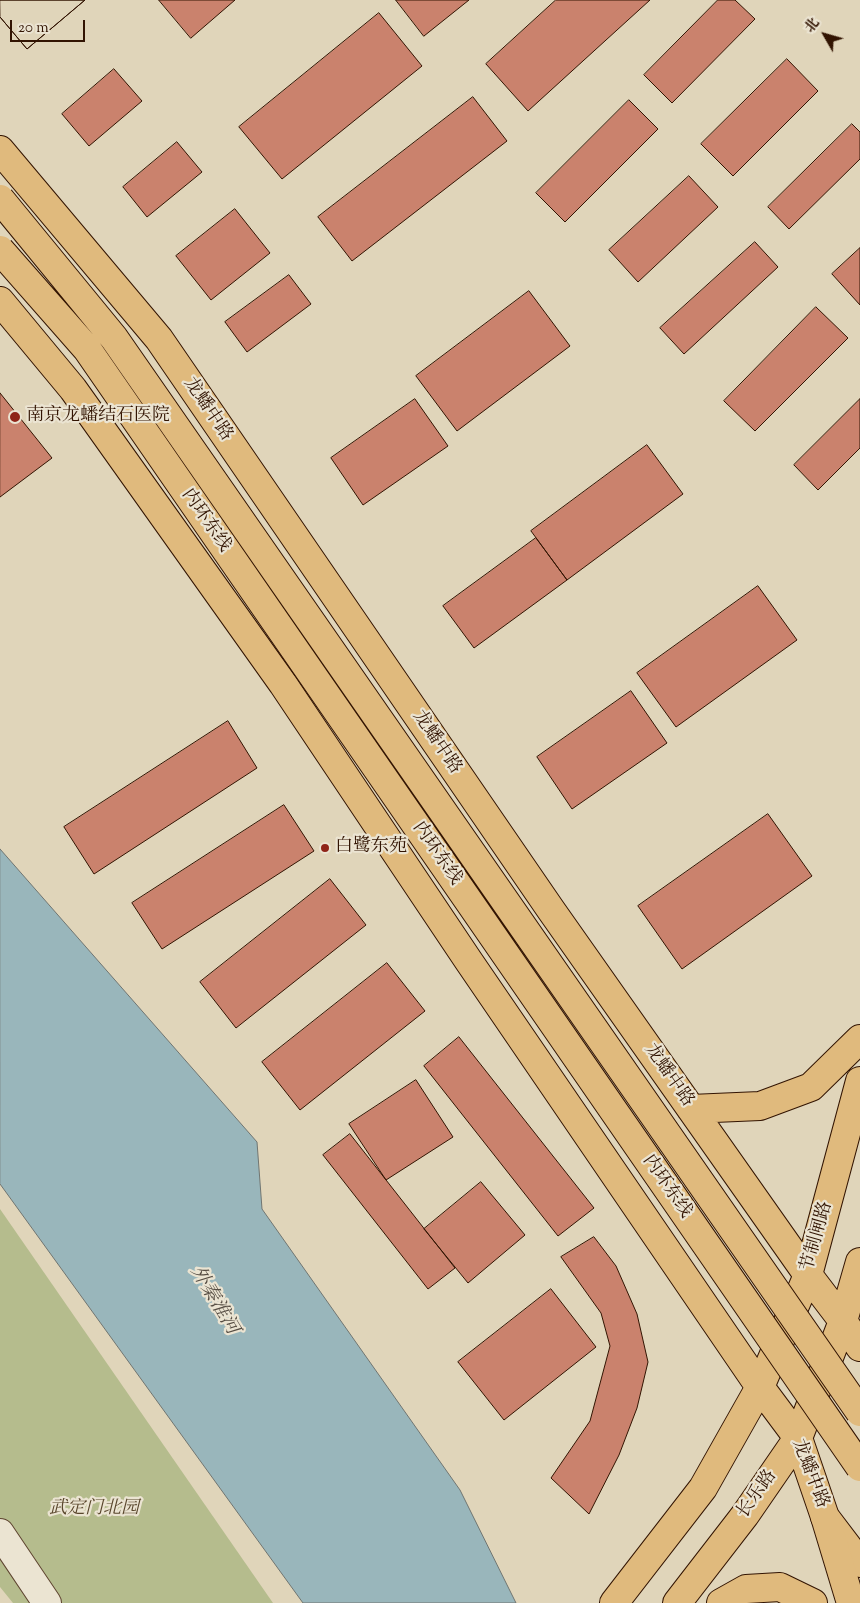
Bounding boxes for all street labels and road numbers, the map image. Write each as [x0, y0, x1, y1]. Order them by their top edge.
street label: 龙蟠中路 [178, 374, 236, 446]
street label: 内环东线 [176, 485, 234, 557]
street label: 龙蟠中路 [407, 707, 465, 779]
street label: 内环东线 [407, 818, 465, 890]
street label: 龙蟠中路 [639, 1040, 697, 1112]
street label: 内环东线 [637, 1151, 695, 1223]
street label: 节制闸路 [798, 1199, 838, 1275]
street label: 龙蟠中路 [786, 1437, 832, 1511]
street label: 长乐路 [734, 1467, 782, 1523]

